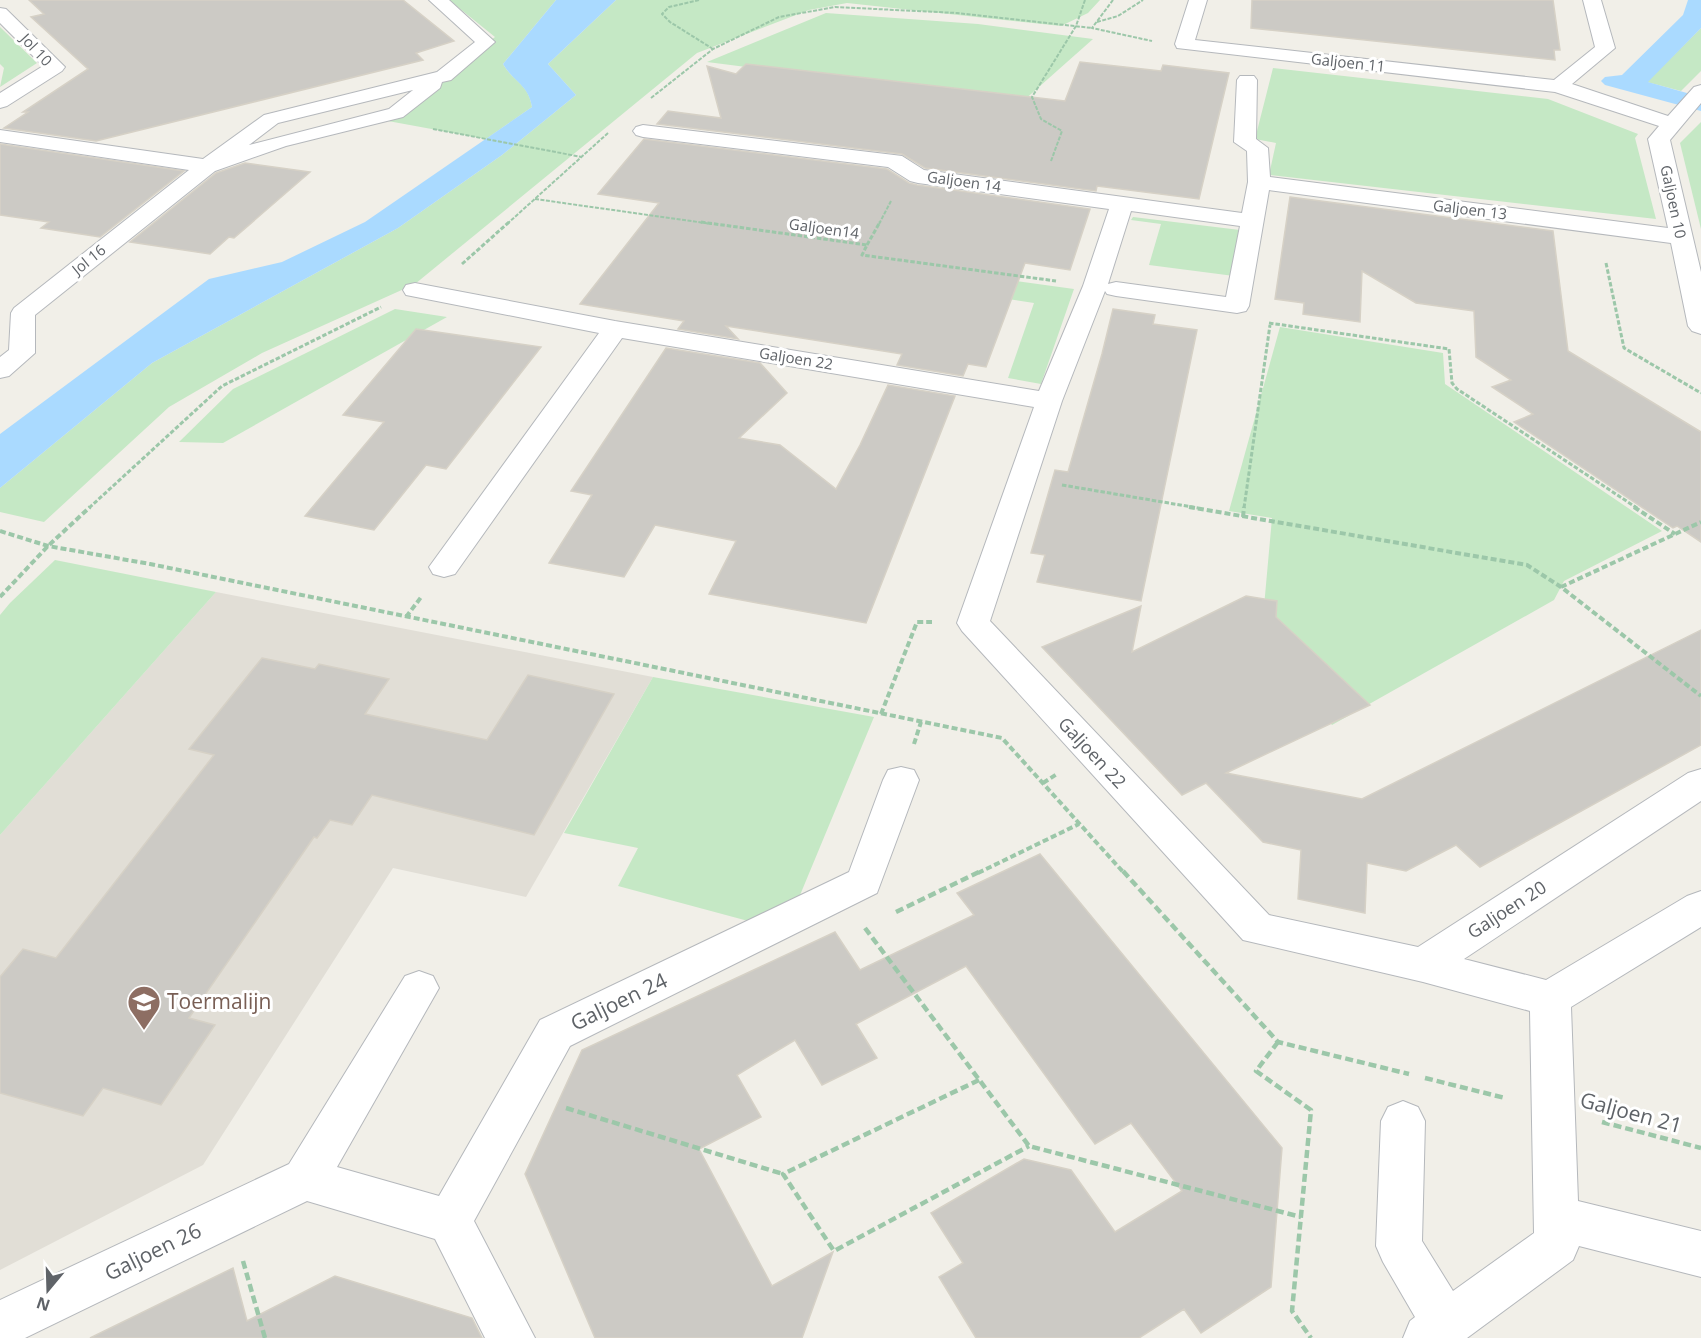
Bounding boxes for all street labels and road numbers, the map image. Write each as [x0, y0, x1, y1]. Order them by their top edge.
street label: Jol 10 [15, 27, 57, 70]
street label: Galjoen 11 [1310, 48, 1386, 76]
street label: Galjoen 10 [1656, 163, 1692, 240]
street label: Galjoen 14 [926, 166, 1003, 196]
street label: Galjoen 13 [1432, 195, 1508, 223]
street label: Galjoen14 [788, 213, 861, 243]
street label: Jol 16 [66, 240, 109, 280]
street label: Galjoen 22 [758, 342, 835, 374]
street label: Galjoen 22 [1053, 711, 1132, 793]
street label: Galjoen 20 [1462, 875, 1550, 944]
street label: Galjoen 24 [566, 966, 672, 1037]
street label: Galjoen 21 [1577, 1085, 1685, 1139]
street label: Galjoen 26 [100, 1216, 206, 1287]

